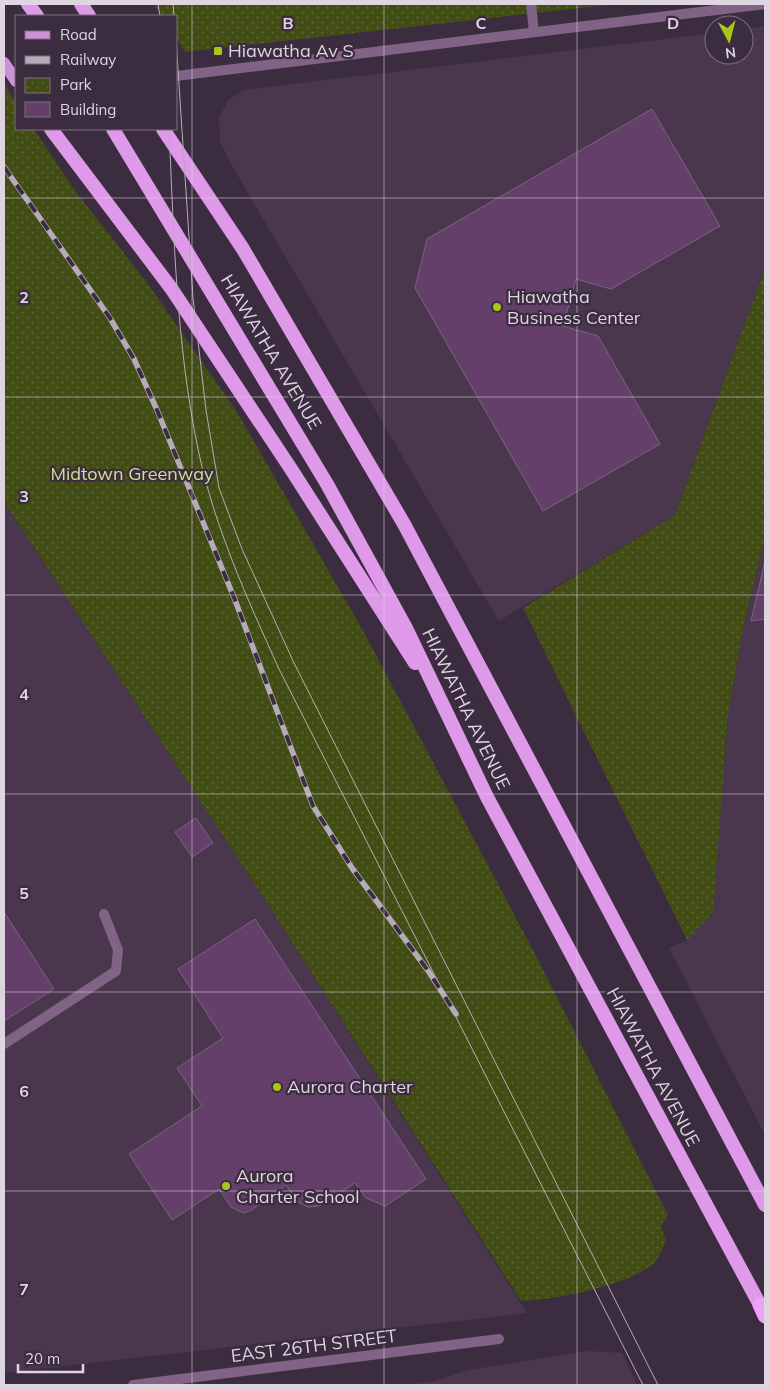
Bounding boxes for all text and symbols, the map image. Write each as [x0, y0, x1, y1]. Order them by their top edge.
text: B [282, 13, 294, 33]
text: C [476, 13, 487, 33]
text: D [667, 13, 679, 33]
legend [15, 15, 178, 130]
north arrow [704, 15, 754, 65]
text: Road [60, 25, 97, 44]
place label: Hiawatha Av S [228, 39, 354, 62]
text: N [724, 43, 737, 62]
marker: Hiawatha Av S [212, 45, 224, 57]
text: Railway [60, 50, 116, 69]
text: Park [60, 75, 92, 94]
text: Building [60, 100, 116, 119]
street label: HIAWATHA AVENUE [216, 270, 327, 433]
place label: Hiawatha Business Center [507, 285, 641, 329]
text: 2 [19, 287, 29, 307]
marker: Hiawatha Business Center [491, 301, 503, 313]
park label: Midtown Greenway [50, 462, 214, 485]
text: 3 [19, 486, 29, 506]
street label: HIAWATHA AVENUE [417, 624, 516, 793]
text: 4 [19, 684, 29, 704]
text: 5 [19, 883, 29, 903]
street label: HIAWATHA AVENUE [602, 983, 705, 1150]
place label: Aurora Charter [287, 1075, 413, 1098]
text: 6 [19, 1081, 29, 1101]
marker: Aurora Charter [271, 1081, 283, 1093]
place label: Aurora Charter School [236, 1164, 359, 1208]
marker: Aurora Charter School [220, 1180, 232, 1192]
text: 7 [19, 1279, 29, 1299]
street label: EAST 26TH STREET [230, 1324, 398, 1367]
scale bar [18, 1342, 82, 1374]
text: 20 m [25, 1349, 60, 1368]

